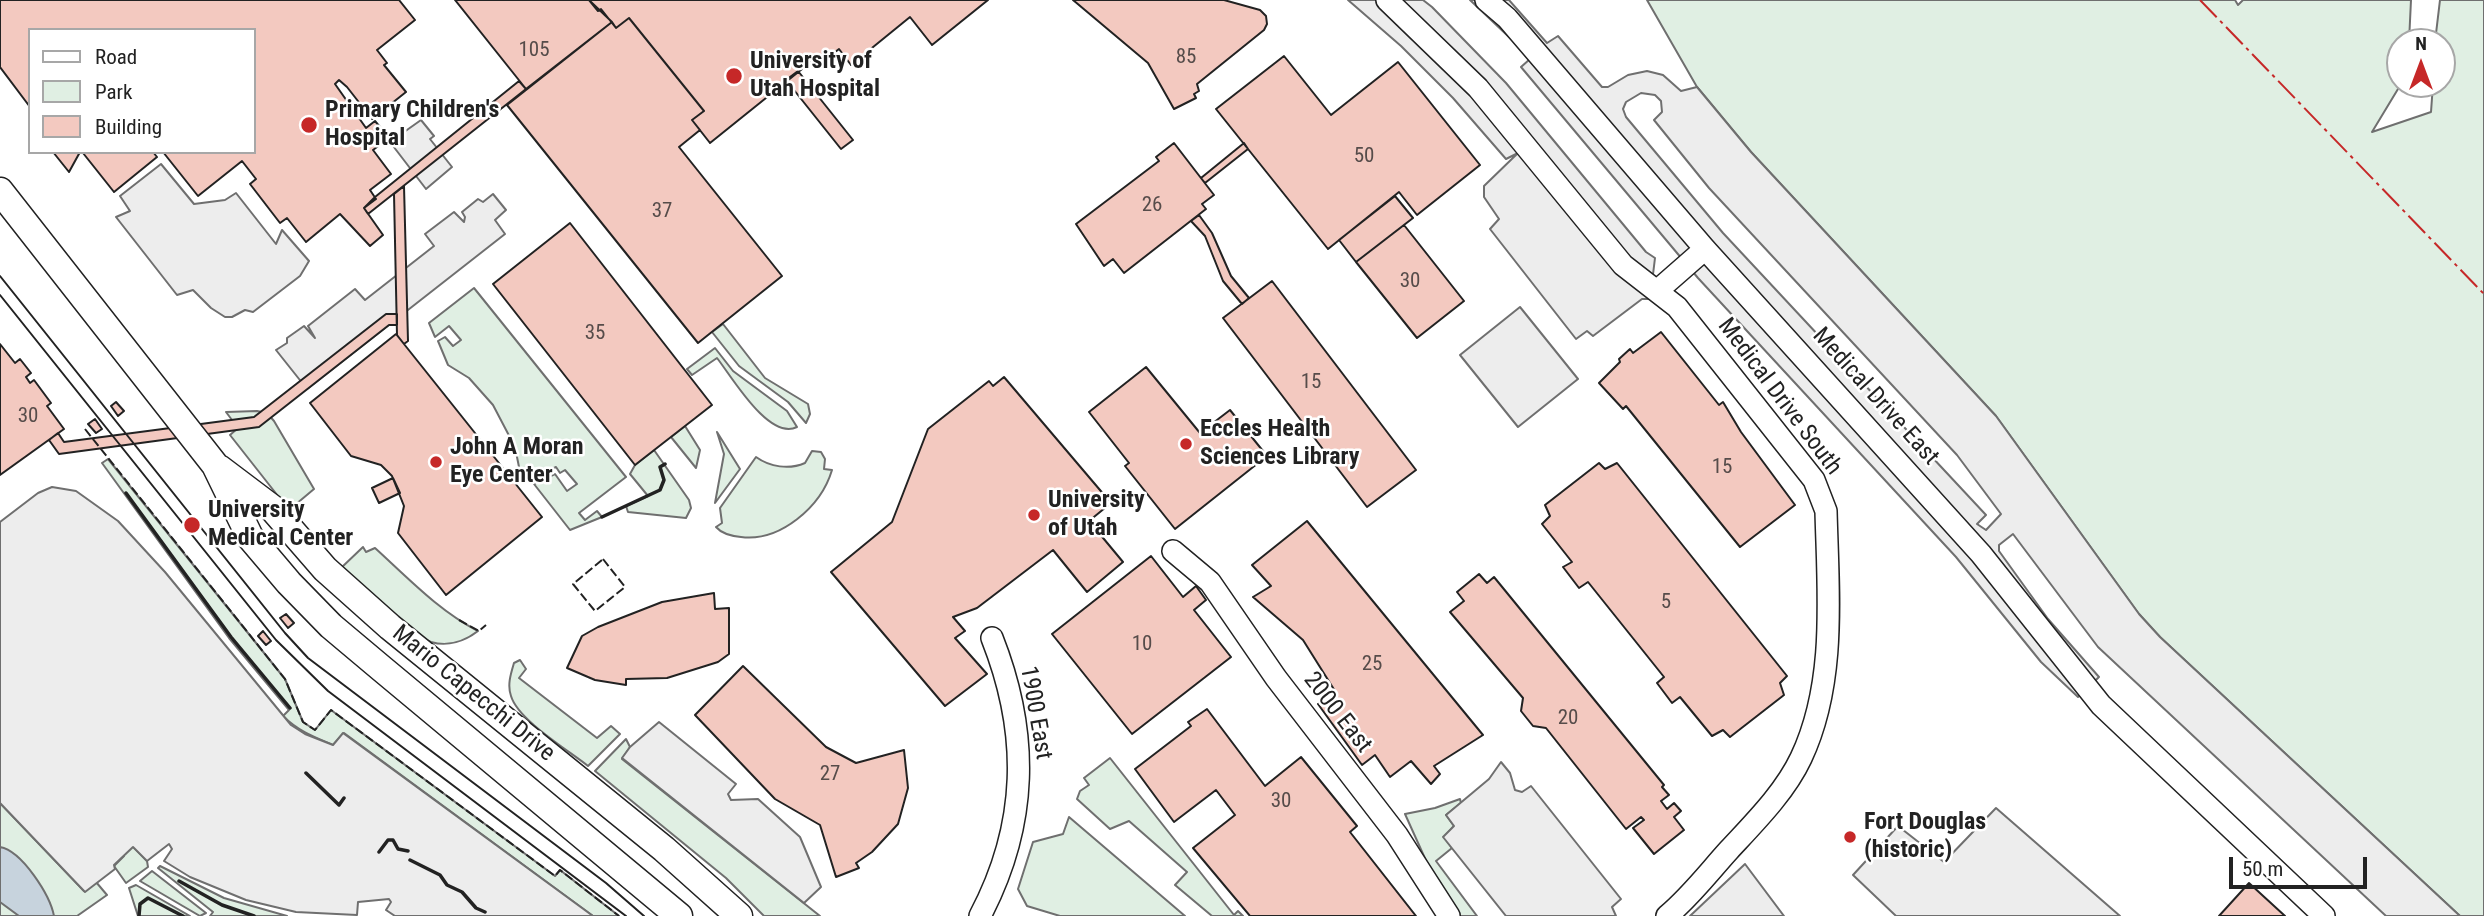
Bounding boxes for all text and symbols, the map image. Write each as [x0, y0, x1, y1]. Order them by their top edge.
legend [28, 28, 256, 154]
north arrow [2386, 28, 2456, 98]
text: N [2415, 32, 2427, 55]
house number: 105 [518, 38, 550, 64]
text: Road [95, 45, 137, 69]
house number: 85 [1176, 45, 1196, 71]
place label: University of Utah Hospital [750, 48, 880, 104]
marker: University of Utah Hospital [724, 66, 744, 86]
text: Park [95, 80, 132, 104]
place label: Primary Children's Hospital [325, 97, 499, 153]
text: Building [95, 115, 162, 139]
marker: Primary Children's Hospital [299, 115, 319, 135]
house number: 50 [1354, 144, 1374, 170]
house number: 26 [1142, 193, 1162, 219]
house number: 37 [652, 199, 672, 225]
house number: 30 [1400, 269, 1420, 295]
street label: Medical Drive South [1711, 313, 1847, 481]
house number: 35 [585, 321, 605, 347]
street label: Medical Drive East [1806, 322, 1944, 472]
house number: 15 [1301, 370, 1321, 396]
house number: 30 [18, 404, 38, 430]
place label: Eccles Health Sciences Library [1200, 416, 1359, 472]
place label: John A Moran Eye Center [450, 434, 584, 490]
marker: Eccles Health Sciences Library [1178, 436, 1194, 452]
marker: John A Moran Eye Center [428, 454, 444, 470]
house number: 15 [1712, 455, 1732, 481]
place label: University of Utah [1048, 487, 1145, 543]
place label: University Medical Center [208, 497, 353, 553]
marker: University of Utah [1026, 507, 1042, 523]
marker: University Medical Center [182, 515, 202, 535]
house number: 5 [1661, 590, 1671, 616]
street label: Mario Capecchi Drive [386, 620, 560, 768]
house number: 10 [1132, 632, 1152, 658]
house number: 25 [1362, 652, 1382, 678]
street label: 1900 East [1013, 664, 1057, 762]
street label: 2000 East [1297, 667, 1377, 759]
house number: 20 [1558, 706, 1578, 732]
house number: 27 [820, 762, 840, 788]
house number: 30 [1271, 789, 1291, 815]
place label: Fort Douglas (historic) [1864, 809, 1986, 865]
marker: Fort Douglas (historic) [1842, 829, 1858, 845]
scale bar [2232, 842, 2370, 886]
text: 50 m [2242, 857, 2283, 881]

